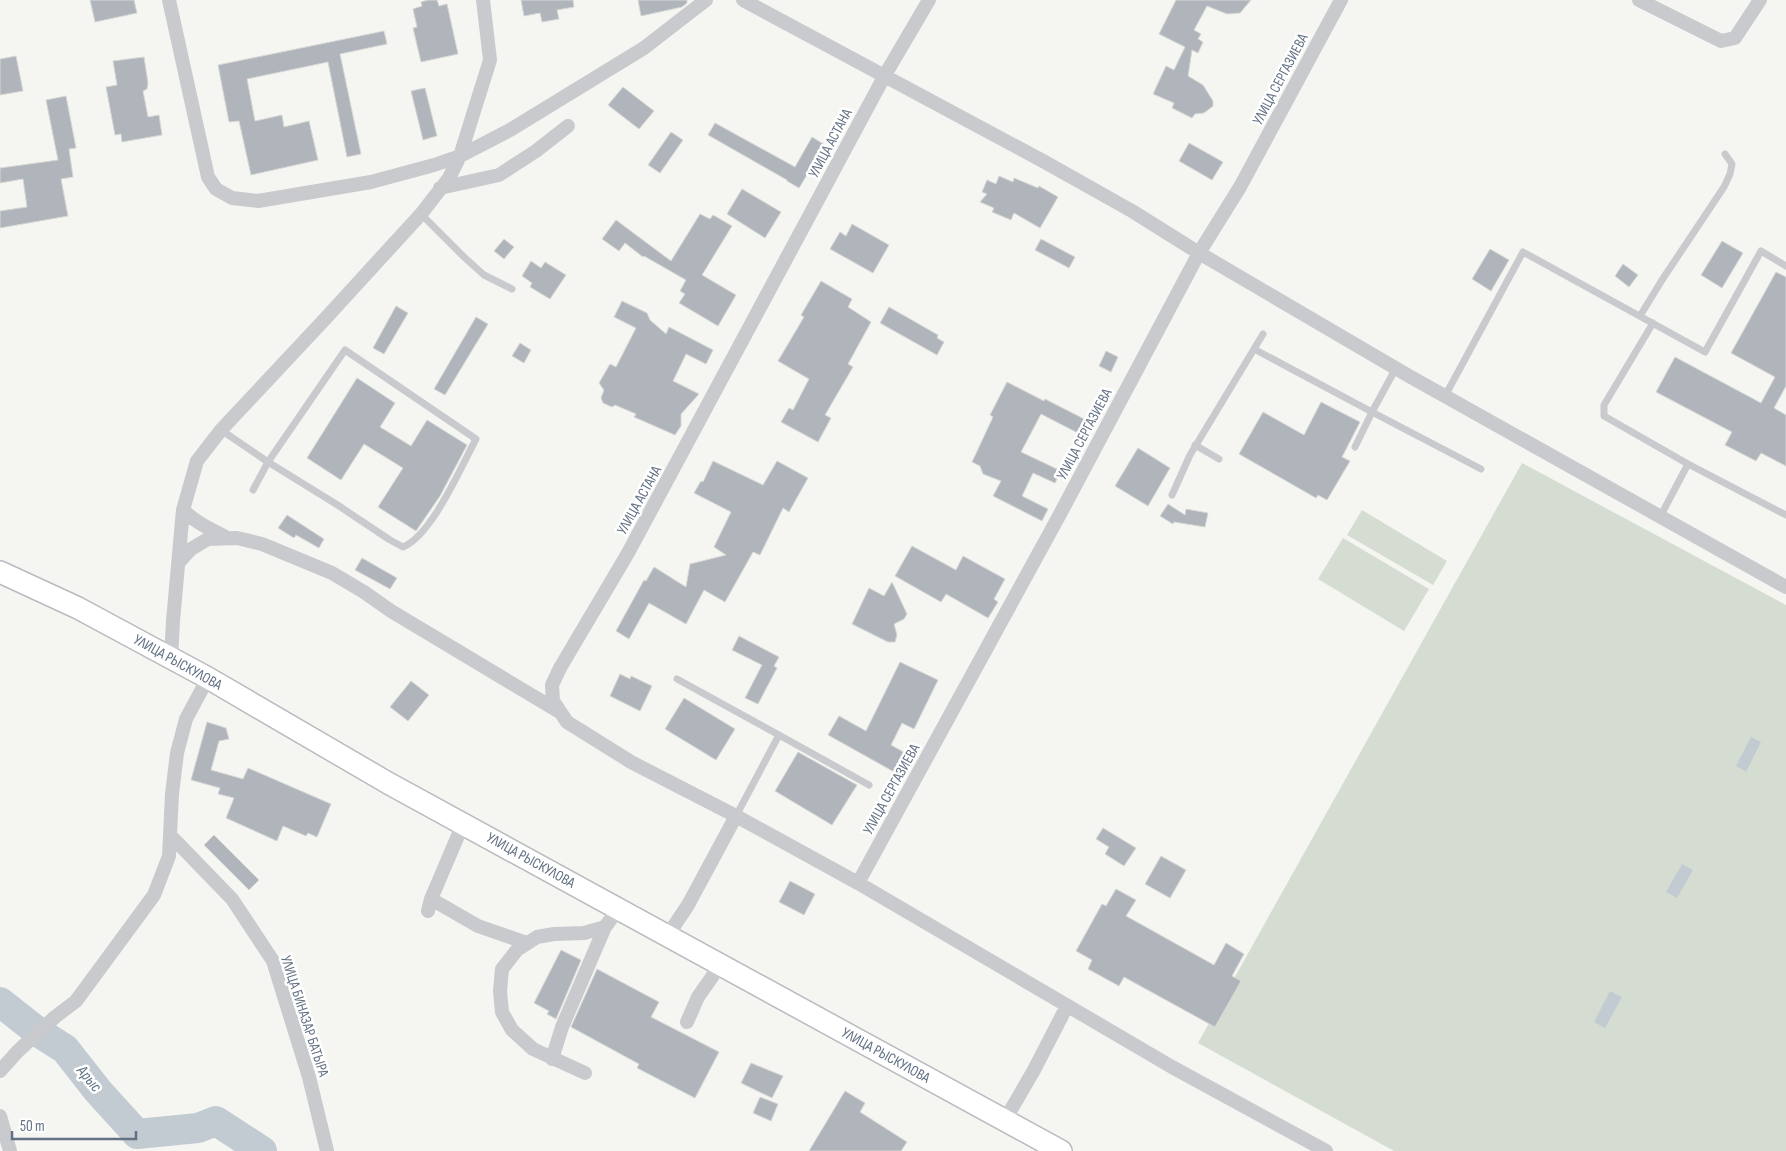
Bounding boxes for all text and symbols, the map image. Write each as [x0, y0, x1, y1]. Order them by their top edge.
street label: УЛИЦА СЕРГАЗИЕВА [1248, 30, 1313, 128]
street label: УЛИЦА АСТАНА [804, 105, 857, 181]
street label: УЛИЦА СЕРГАЗИЕВА [1052, 385, 1117, 483]
street label: УЛИЦА АСТАНА [613, 462, 666, 538]
street label: УЛИЦА РЫСКУЛОВА [130, 630, 226, 695]
street label: УЛИЦА СЕРГАЗИЕВА [859, 740, 924, 838]
street label: УЛИЦА РЫСКУЛОВА [483, 828, 579, 893]
street label: УЛИЦА БИНАЗАР БАТЫРА [276, 953, 333, 1080]
street label: УЛИЦА РЫСКУЛОВА [838, 1023, 934, 1088]
water label: Арыс [72, 1061, 106, 1097]
scale bar [12, 1108, 136, 1140]
text: 50 m [20, 1117, 45, 1136]

